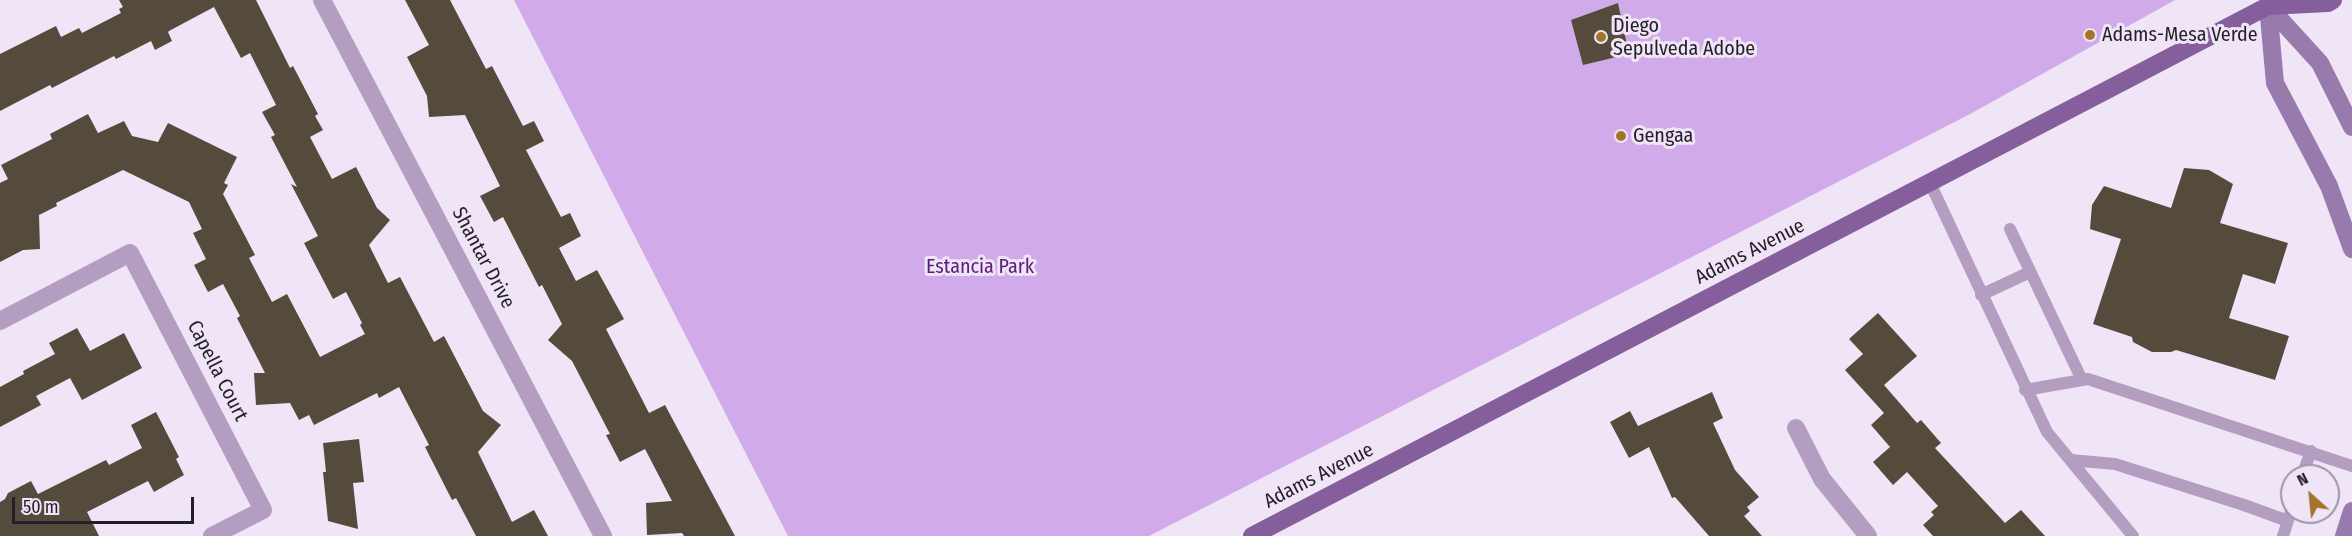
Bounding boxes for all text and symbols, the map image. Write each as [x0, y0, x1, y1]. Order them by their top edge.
place label: Diego Sepulveda Adobe [1613, 14, 1755, 61]
place label: Adams-Mesa Verde [2102, 23, 2258, 47]
marker: Adams-Mesa Verde [2083, 28, 2097, 42]
marker: Diego Sepulveda Adobe [1594, 30, 1608, 44]
place label: Gengaa [1633, 124, 1693, 148]
marker: Gengaa [1614, 129, 1628, 143]
street label: Shantar Drive [446, 203, 520, 313]
street label: Adams Avenue [1691, 214, 1809, 290]
park label: Estancia Park [926, 255, 1034, 279]
street label: Capella Court [181, 317, 253, 425]
street label: Adams Avenue [1260, 438, 1378, 514]
north arrow [2280, 464, 2340, 524]
text: N [2294, 469, 2311, 490]
scale bar [15, 485, 196, 523]
text: 50 m [23, 496, 59, 518]

